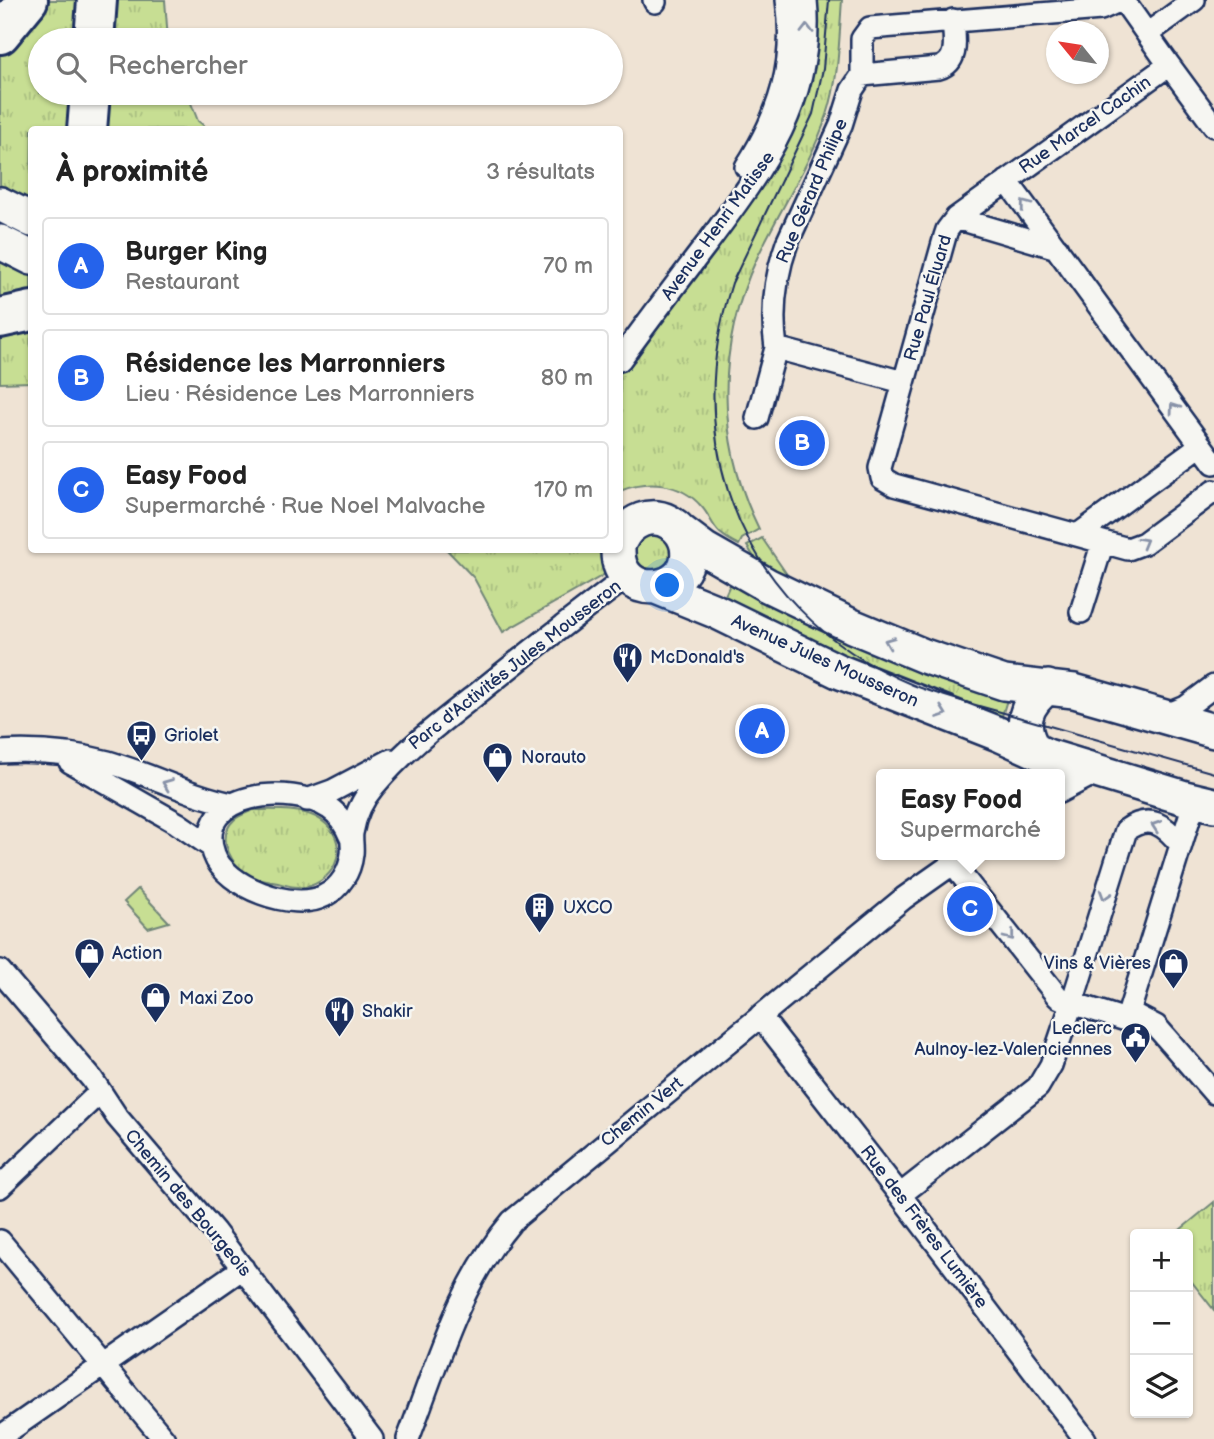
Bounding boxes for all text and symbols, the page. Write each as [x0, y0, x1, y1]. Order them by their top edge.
north arrow [1046, 21, 1109, 84]
one-way arrow [799, 23, 815, 34]
search box [28, 28, 623, 105]
icon: search [52, 48, 90, 86]
text: Rechercher [108, 51, 247, 82]
street label: Rue Marcel Cachin [1015, 72, 1155, 178]
street label: Rue Gérard Philipe [772, 115, 852, 267]
street label: Avenue Henri Matisse [657, 147, 779, 304]
text: À proximité [56, 154, 208, 190]
text: 3 résultats [486, 158, 595, 186]
one-way arrow [1020, 200, 1033, 213]
street label: Rue Paul Éluard [898, 232, 956, 363]
text: Burger King [125, 237, 268, 268]
text: A [74, 252, 88, 280]
text: 70 m [543, 252, 593, 280]
text: Restaurant [125, 268, 239, 296]
text: Résidence les Marronniers [125, 349, 445, 380]
text: B [73, 364, 89, 392]
text: 80 m [541, 364, 593, 392]
text: Lieu · Résidence Les Marronniers [125, 380, 474, 408]
one-way arrow [1170, 403, 1182, 416]
pin: B [779, 417, 825, 469]
text: Easy Food [125, 461, 247, 492]
text: C [73, 476, 89, 504]
text: 170 m [534, 476, 593, 504]
text: Supermarché · Rue Noel Malvache [125, 492, 485, 520]
one-way arrow [1136, 537, 1149, 550]
your location [650, 568, 684, 602]
street label: Parc d'Activités Jules Mousseron [405, 576, 625, 754]
street label: Avenue Jules Mousseron [728, 610, 922, 712]
one-way arrow [884, 636, 896, 650]
restaurant icon: McDonald's [610, 640, 644, 684]
place label: McDonald's [650, 647, 745, 668]
pin: A [739, 705, 785, 757]
one-way arrow [936, 705, 948, 719]
bus stop icon: Griolet [124, 718, 158, 762]
place label: Griolet [164, 725, 219, 746]
shop icon: Norauto [481, 740, 515, 784]
place label: Norauto [521, 747, 586, 768]
popup [876, 769, 1065, 860]
one-way arrow [161, 778, 173, 792]
text: Easy Food [900, 785, 1022, 816]
text: Supermarché [900, 816, 1041, 844]
one-way arrow [1150, 819, 1162, 834]
pin: C [947, 883, 993, 935]
one-way arrow [1099, 889, 1114, 901]
building icon: UXCO [523, 890, 557, 934]
place label: UXCO [563, 897, 613, 918]
one-way arrow [1001, 928, 1014, 941]
shop icon: Action [72, 936, 106, 980]
place label: Action [112, 943, 162, 964]
shop icon: Vins & Vières [1157, 946, 1191, 990]
place label: Vins & Vières [1044, 953, 1151, 974]
shop icon: Maxi Zoo [139, 981, 173, 1025]
place label: Maxi Zoo [179, 988, 254, 1009]
restaurant icon: Shakir [322, 994, 356, 1038]
place label: Shakir [362, 1001, 413, 1022]
place label: Leclerc Aulnoy-lez-Valenciennes [914, 1018, 1112, 1060]
public building icon: Leclerc Aulnoy-lez-Valenciennes [1118, 1021, 1152, 1065]
street label: Chemin Vert [597, 1072, 688, 1152]
street label: Chemin des Bourgeois [120, 1125, 256, 1281]
street label: Rue des Frères Lumière [856, 1141, 992, 1313]
map controls [1130, 1229, 1193, 1418]
button: + [1130, 1229, 1193, 1292]
button: − [1130, 1292, 1193, 1355]
button: layers [1130, 1355, 1193, 1418]

